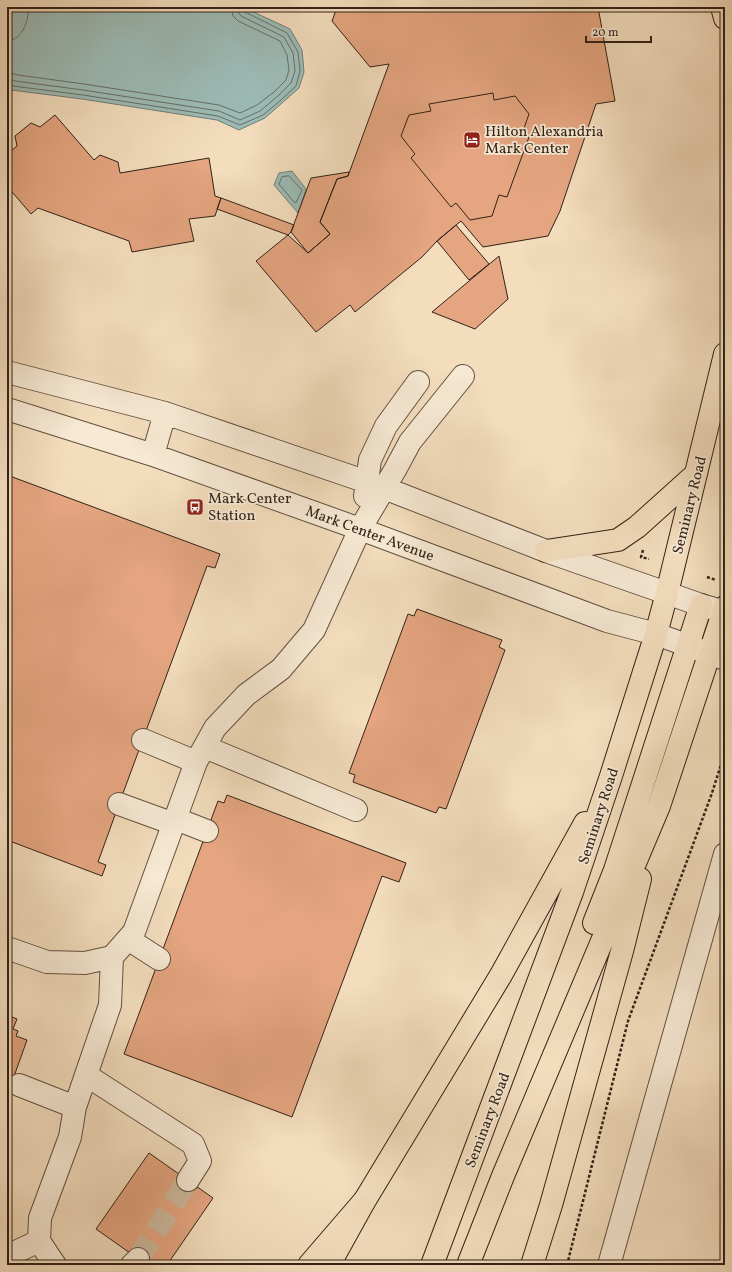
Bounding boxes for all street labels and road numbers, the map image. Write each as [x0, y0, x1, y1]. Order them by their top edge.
street label: Seminary Road [668, 454, 713, 557]
street label: Mark Center Avenue [302, 501, 437, 567]
street label: Seminary Road [574, 765, 625, 867]
street label: Seminary Road [461, 1070, 516, 1171]

